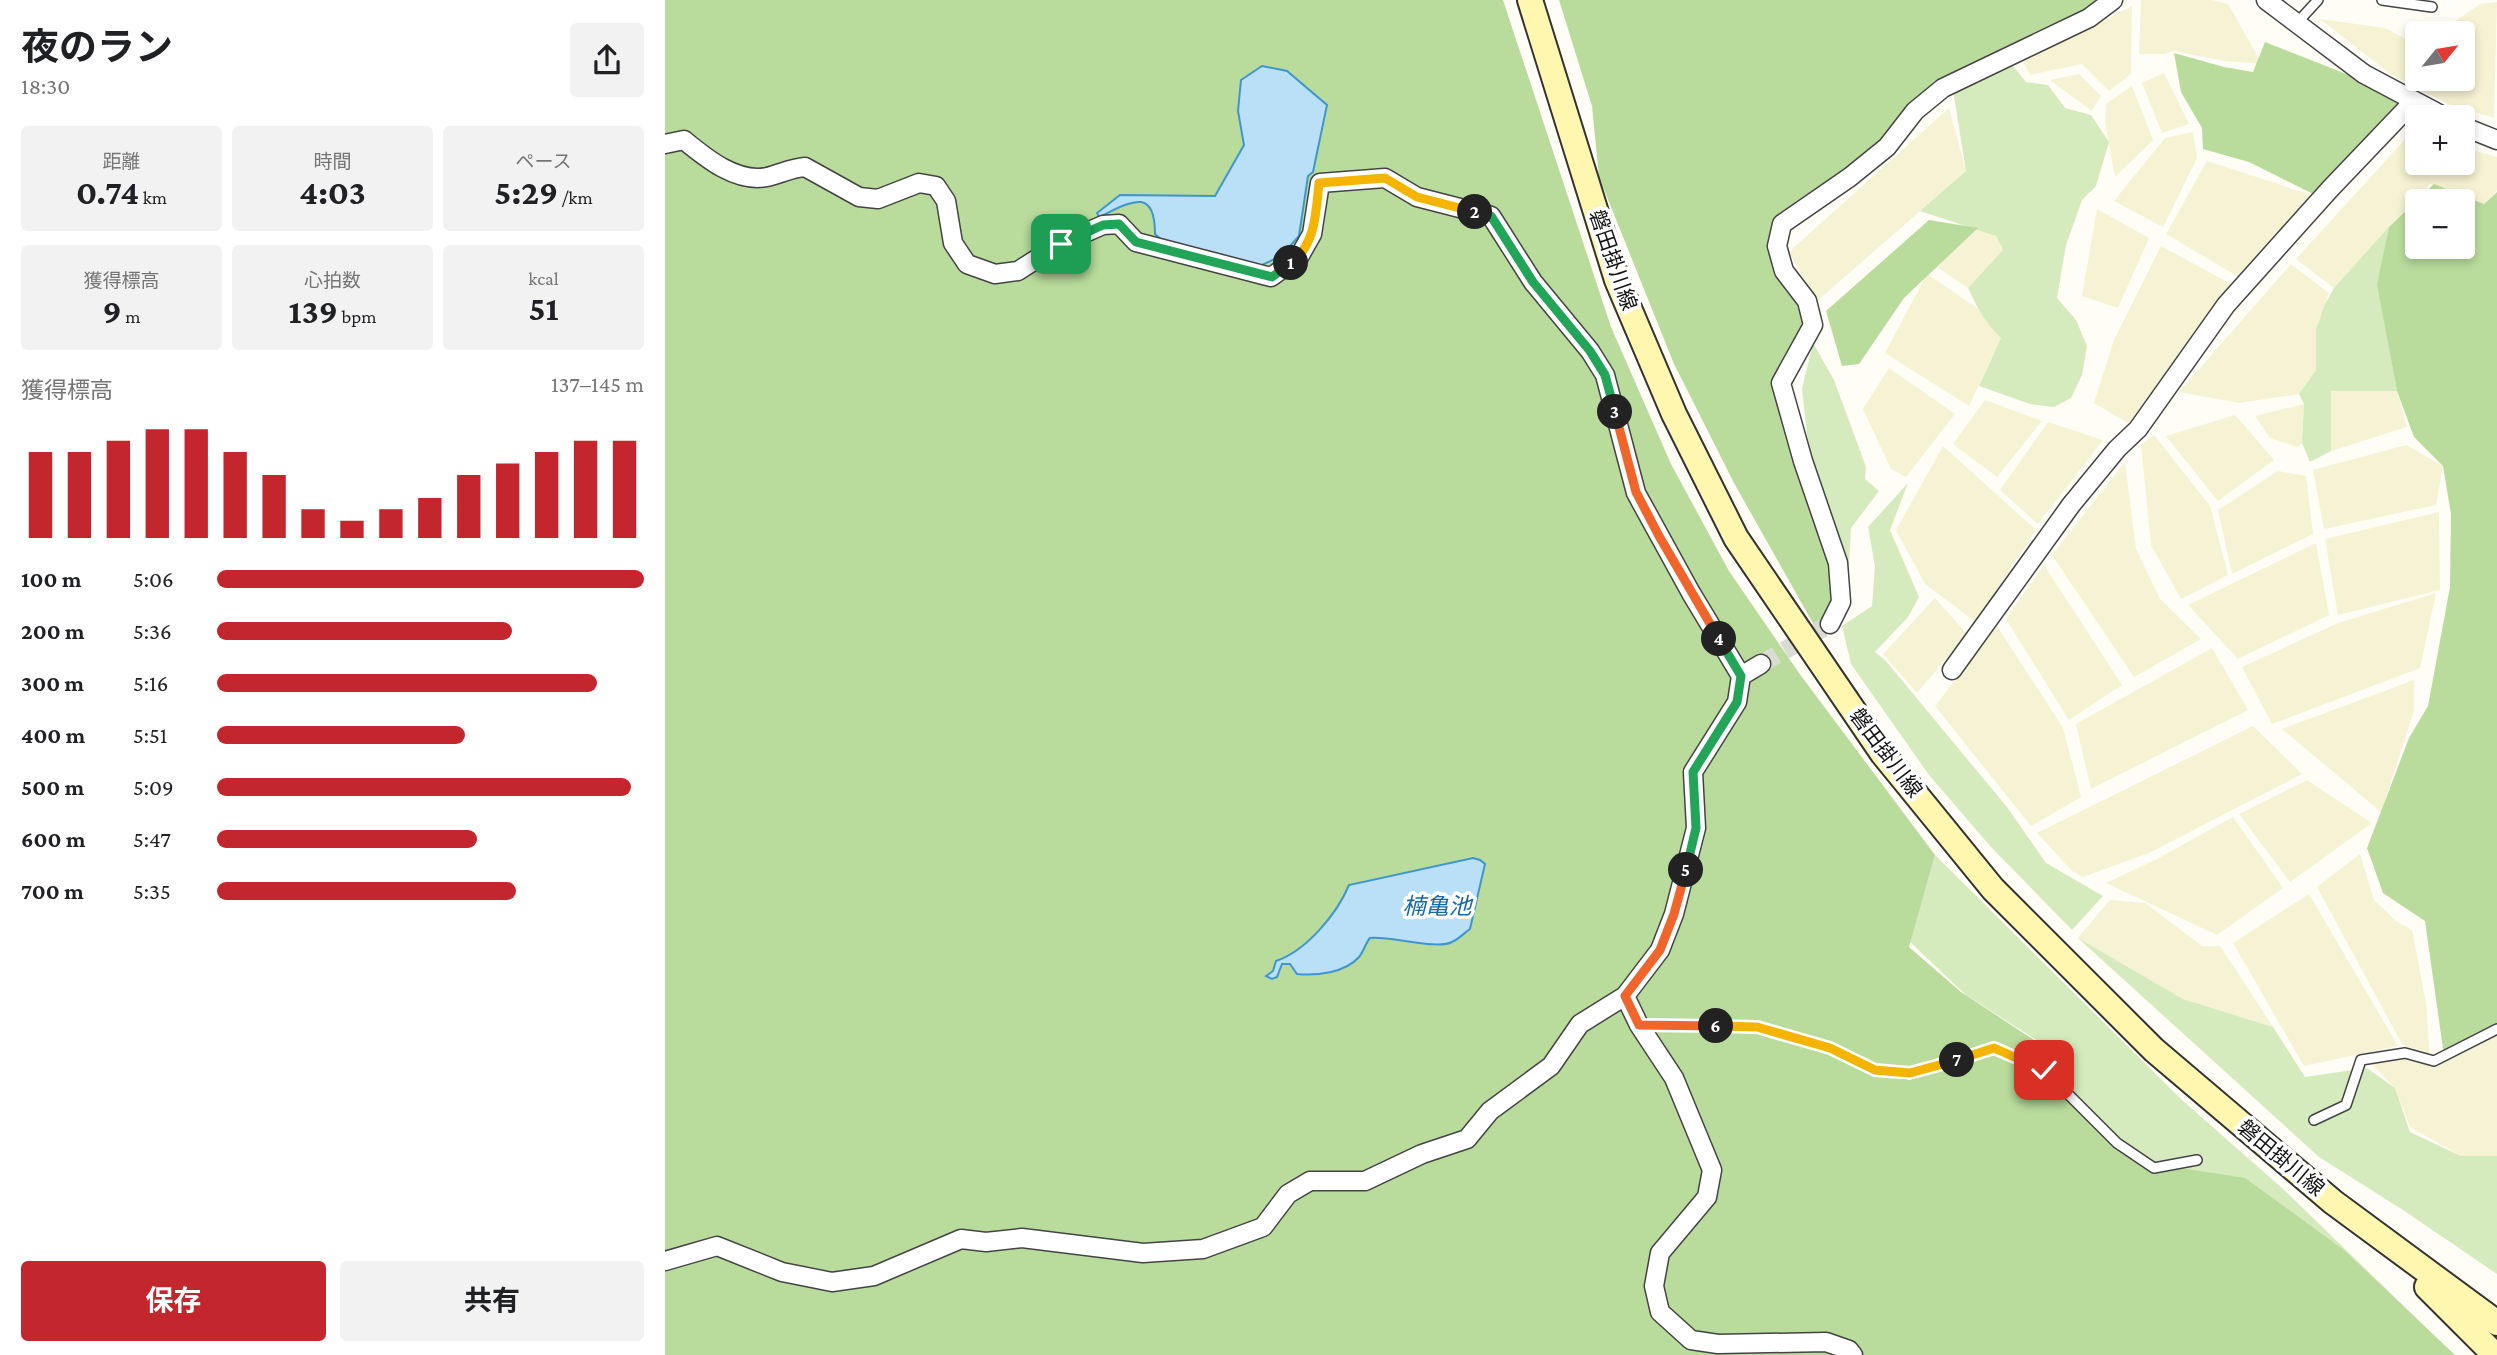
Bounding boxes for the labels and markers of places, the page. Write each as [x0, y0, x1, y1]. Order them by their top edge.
pin: 2 [1457, 194, 1493, 230]
pin [1031, 214, 1091, 274]
pin: 1 [1273, 246, 1309, 280]
pin: 3 [1597, 394, 1633, 430]
pin: 4 [1701, 622, 1737, 656]
pin: 5 [1669, 852, 1703, 888]
pin: 6 [1699, 1009, 1733, 1044]
pin [2014, 1040, 2074, 1100]
pin: 7 [1939, 1042, 1975, 1078]

